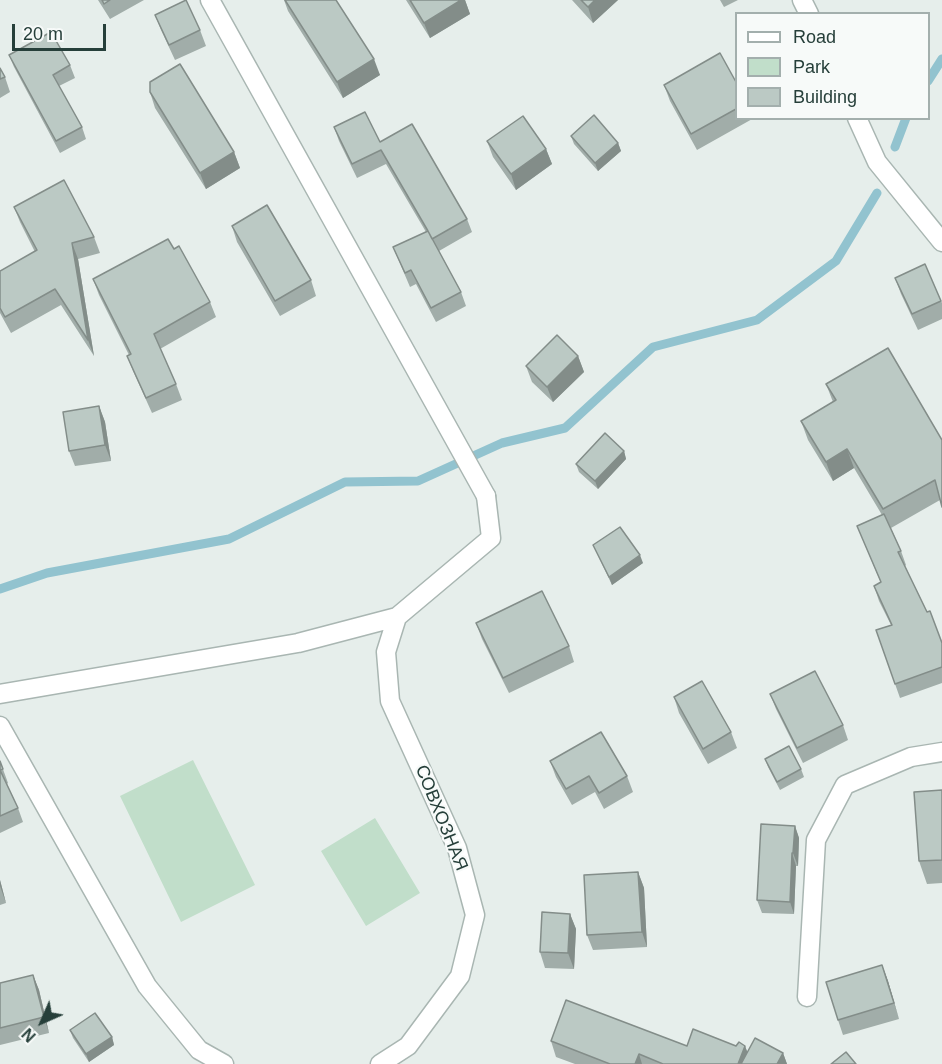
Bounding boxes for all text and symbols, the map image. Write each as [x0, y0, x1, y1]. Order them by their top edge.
scale bar [15, 12, 110, 50]
legend [735, 12, 930, 120]
text: 20 m [23, 24, 63, 44]
text: Road [793, 27, 836, 47]
text: Park [793, 57, 830, 77]
text: Building [793, 87, 857, 107]
street label: СОВХОЗНАЯ [410, 762, 472, 874]
north arrow [12, 992, 72, 1052]
text: N [19, 1025, 39, 1045]

